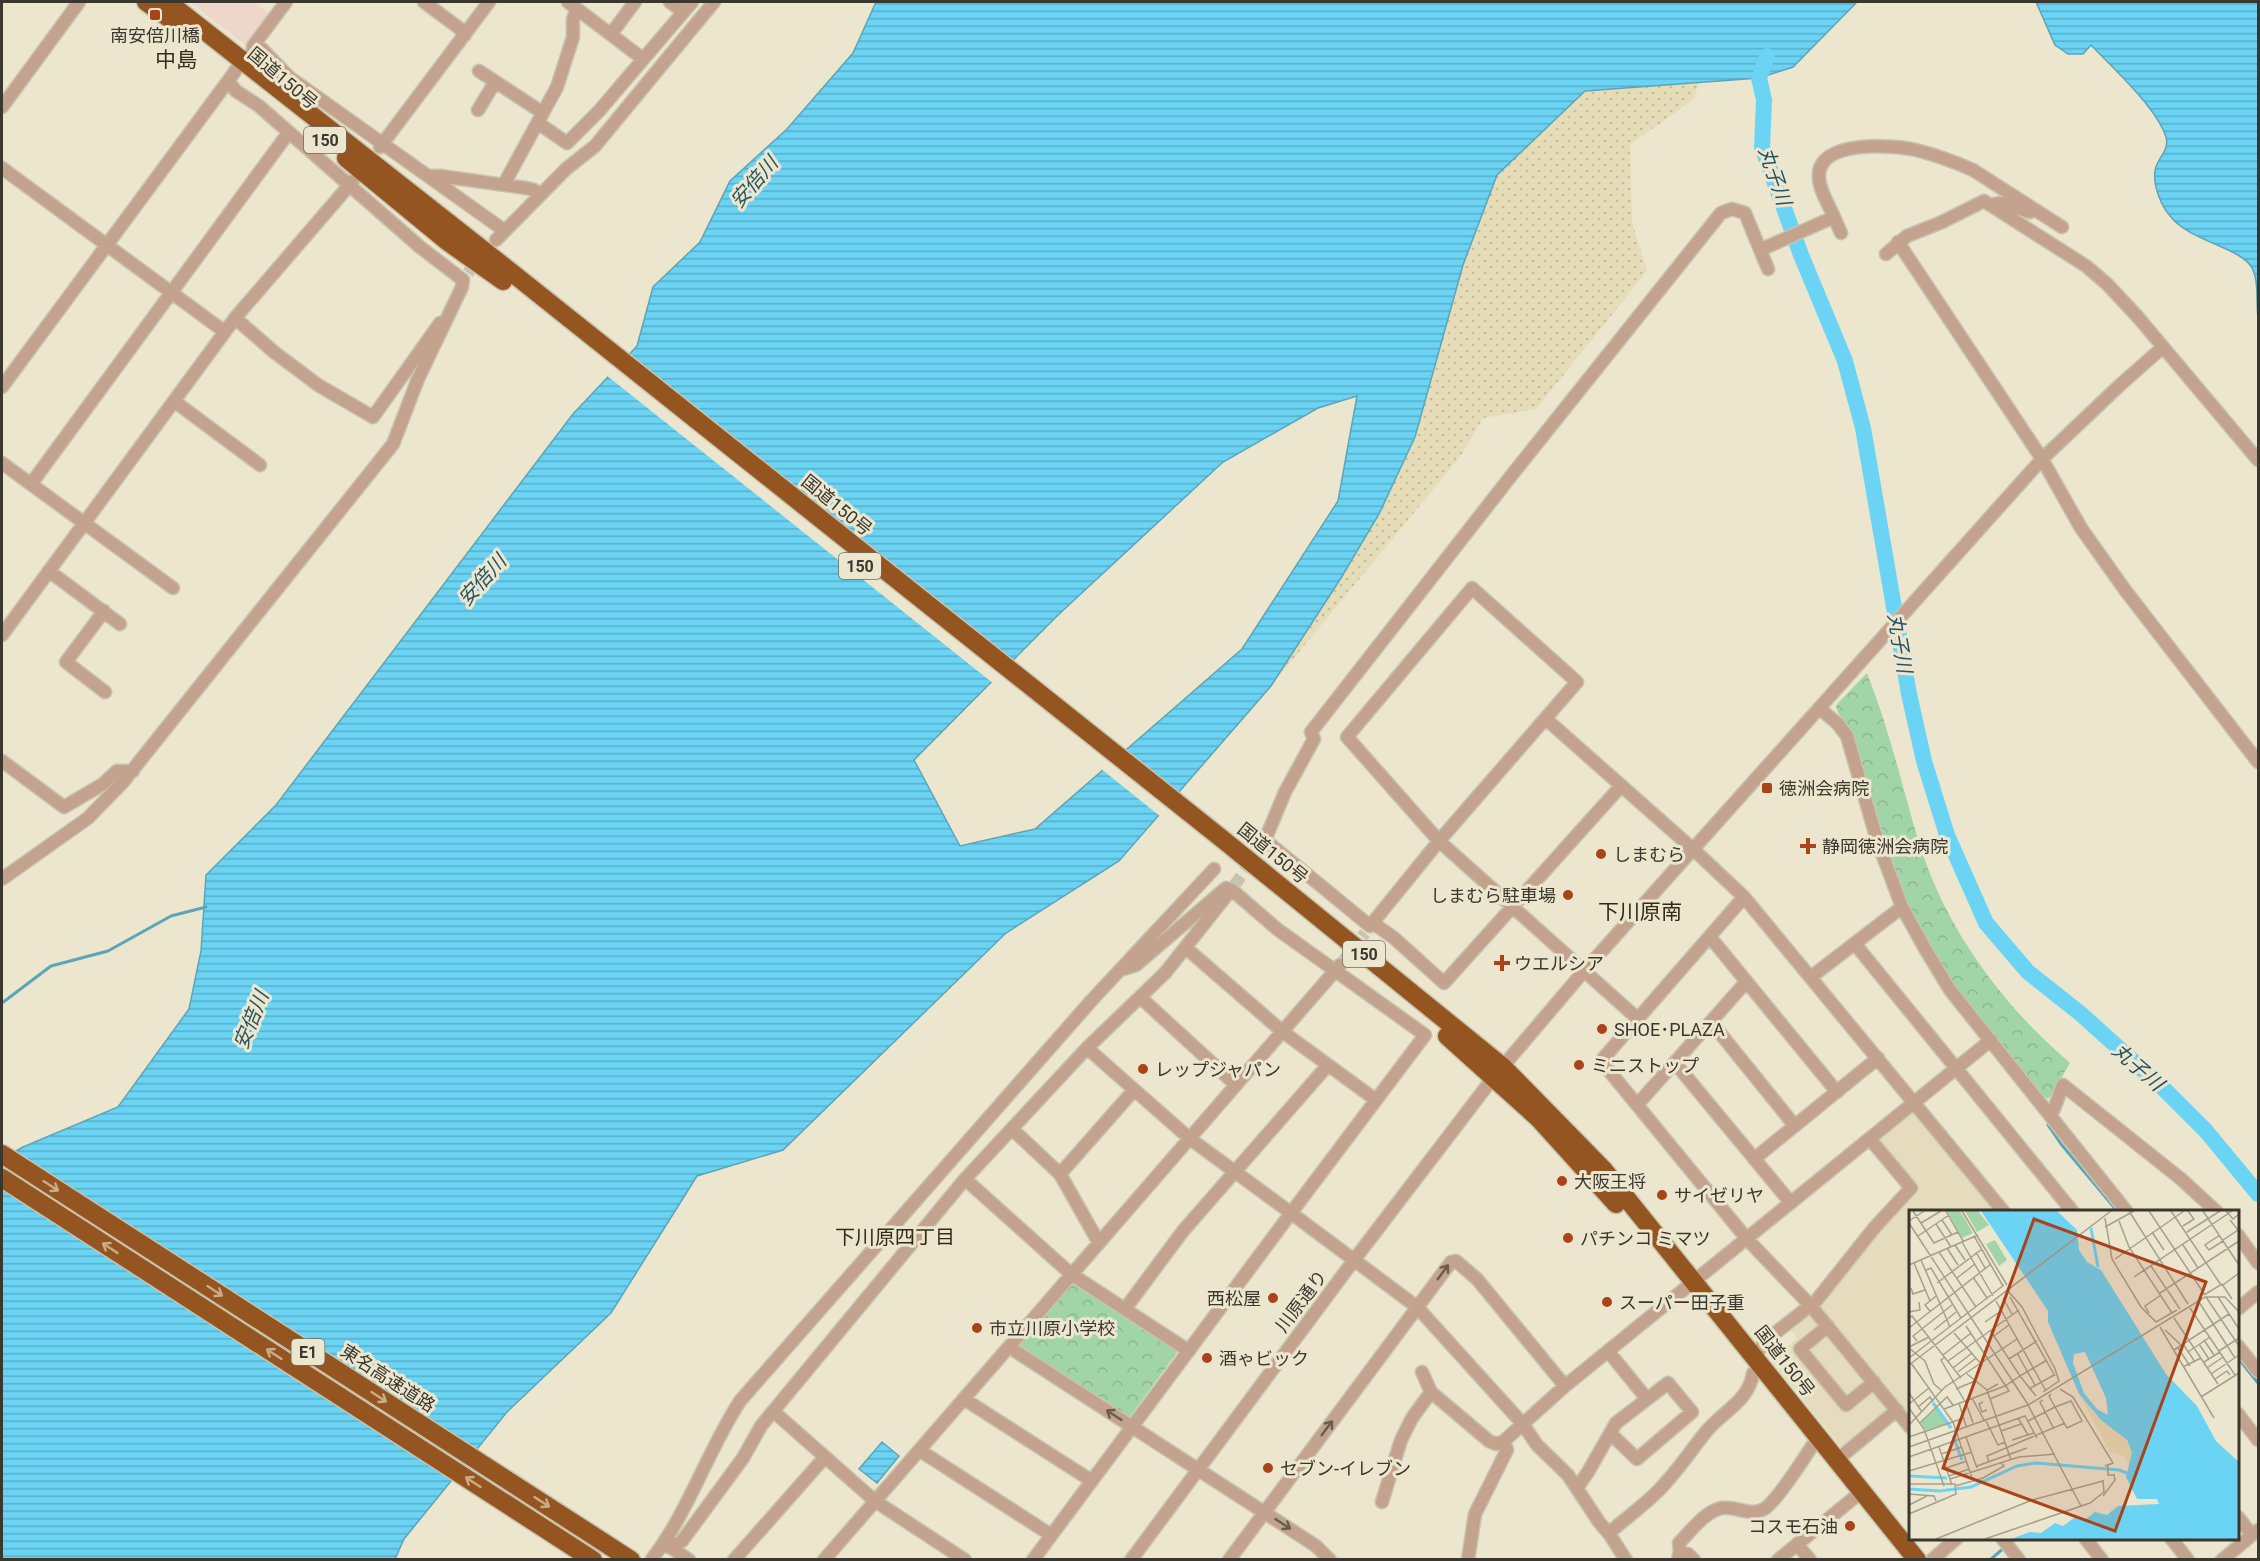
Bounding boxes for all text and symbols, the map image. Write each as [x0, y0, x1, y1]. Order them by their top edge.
marker: 南安倍川橋 [148, 8, 162, 22]
place label: 南安倍川橋 [110, 25, 200, 46]
street label: 国道150号 [244, 43, 322, 113]
district label: 中島 [155, 48, 197, 72]
road number: 150 [304, 127, 346, 153]
water label: 丸子川 [1754, 144, 1797, 210]
water label: 安倍川 [725, 150, 784, 213]
street label: 国道150号 [798, 470, 876, 540]
water label: 安倍川 [453, 548, 512, 610]
road number: 150 [839, 553, 881, 579]
water label: 丸子川 [1883, 611, 1917, 677]
place label: 徳洲会病院 [1779, 778, 1869, 799]
marker: 徳洲会病院 [1760, 781, 1774, 795]
street label: 国道150号 [1234, 818, 1312, 888]
place label: 静岡徳洲会病院 [1822, 836, 1948, 857]
marker: 静岡徳洲会病院 [1799, 837, 1817, 855]
place label: しまむら [1613, 844, 1685, 865]
marker: しまむら [1594, 847, 1608, 861]
place label: しまむら駐車場 [1430, 885, 1556, 906]
marker: しまむら駐車場 [1561, 888, 1575, 902]
district label: 下川原南 [1598, 900, 1682, 924]
road number: 150 [1343, 941, 1385, 967]
place label: ウエルシア [1514, 953, 1604, 974]
marker: ウエルシア [1495, 956, 1509, 970]
water label: 安倍川 [229, 986, 274, 1052]
place label: SHOE･PLAZA [1614, 1019, 1725, 1040]
marker: SHOE･PLAZA [1595, 1022, 1609, 1036]
water label: 丸子川 [2107, 1038, 2170, 1097]
place label: ミニストップ [1591, 1055, 1699, 1076]
marker: ミニストップ [1572, 1058, 1586, 1072]
place label: レップジャパン [1155, 1059, 1281, 1080]
marker: レップジャパン [1136, 1062, 1150, 1076]
place label: 大阪王将 [1574, 1171, 1646, 1192]
marker: 大阪王将 [1555, 1174, 1569, 1188]
one-way arrow [42, 1180, 59, 1192]
place label: サイゼリヤ [1674, 1185, 1764, 1206]
marker: サイゼリヤ [1655, 1188, 1669, 1202]
inset map [1909, 1210, 2239, 1540]
district label: 下川原四丁目 [835, 1225, 955, 1249]
place label: パチンコ ミマツ [1580, 1228, 1710, 1249]
marker: パチンコ ミマツ [1561, 1231, 1575, 1245]
one-way arrow [102, 1242, 119, 1254]
one-way arrow [1437, 1264, 1450, 1280]
street label: 川原通り [1271, 1266, 1331, 1336]
one-way arrow [206, 1285, 223, 1298]
place label: 西松屋 [1207, 1288, 1261, 1309]
marker: 西松屋 [1266, 1291, 1280, 1305]
place label: スーパー田子重 [1619, 1292, 1745, 1313]
marker: スーパー田子重 [1600, 1295, 1614, 1309]
place label: 市立川原小学校 [989, 1318, 1115, 1339]
marker: 市立川原小学校 [970, 1321, 984, 1335]
street label: 国道150号 [1751, 1321, 1819, 1401]
road number: E1 [292, 1339, 324, 1365]
street label: 東名高速道路 [337, 1340, 439, 1416]
one-way arrow [266, 1347, 283, 1359]
place label: 酒ゃビック [1219, 1348, 1309, 1369]
marker: 酒ゃビック [1200, 1351, 1214, 1365]
one-way arrow [370, 1390, 387, 1403]
one-way arrow [1106, 1408, 1123, 1420]
one-way arrow [1321, 1421, 1333, 1437]
place label: セブン-イレブン [1280, 1458, 1411, 1479]
marker: セブン-イレブン [1261, 1461, 1275, 1475]
one-way arrow [465, 1476, 482, 1488]
one-way arrow [534, 1496, 551, 1509]
place label: コスモ石油 [1748, 1516, 1838, 1537]
one-way arrow [1274, 1518, 1291, 1530]
marker: コスモ石油 [1843, 1519, 1857, 1533]

